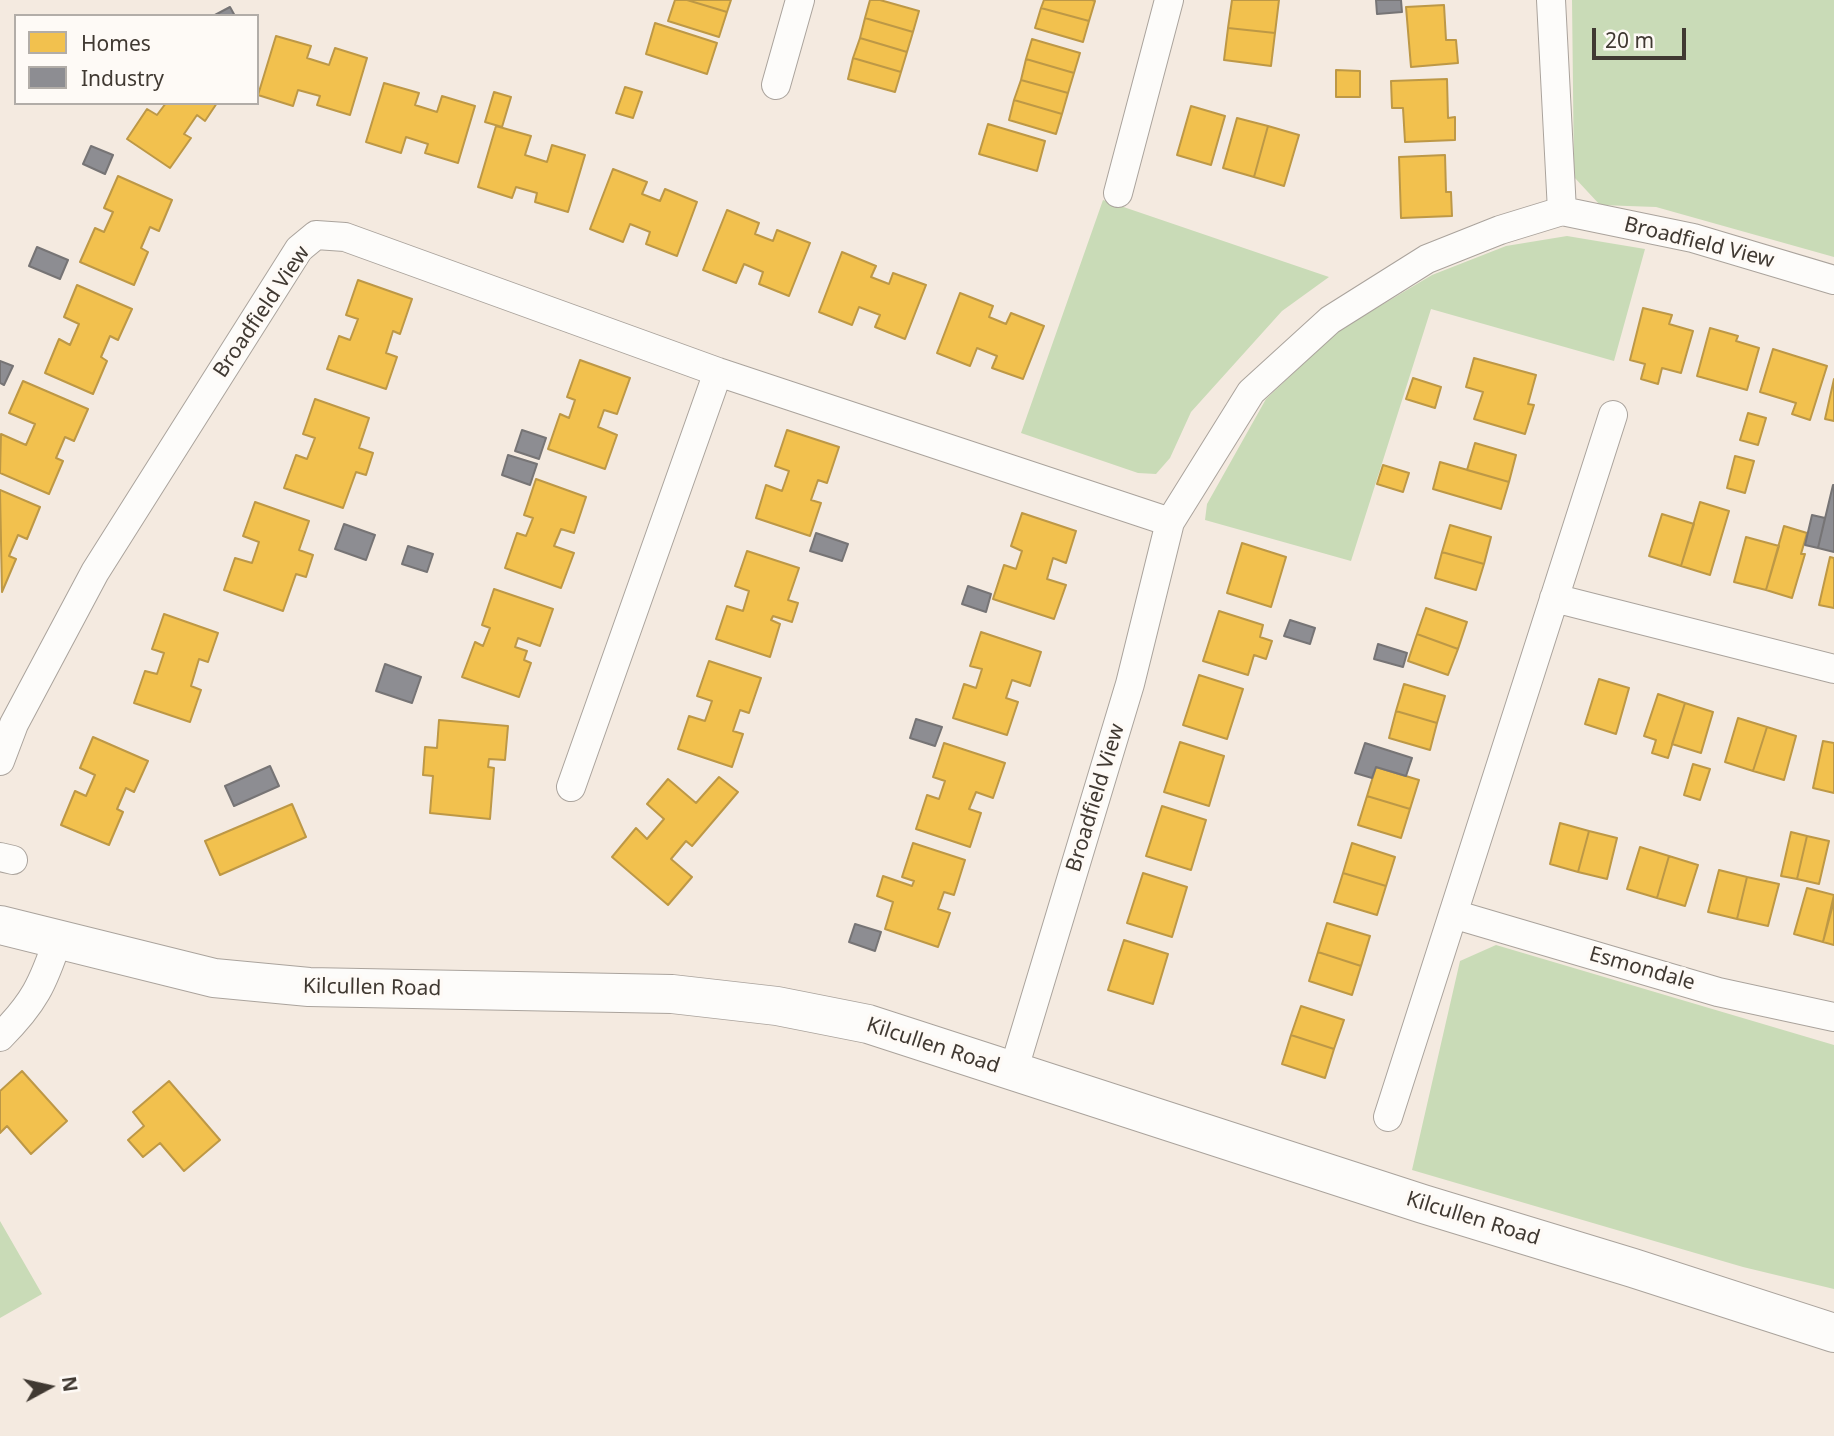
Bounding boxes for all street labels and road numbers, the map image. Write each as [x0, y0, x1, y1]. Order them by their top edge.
street label: Broadfield View [1621, 212, 1777, 274]
street label: Broadfield View [209, 241, 315, 383]
street label: Broadfield View [1062, 721, 1130, 875]
street label: Esmondale [1586, 942, 1698, 996]
street label: Kilcullen Road [303, 974, 441, 1002]
street label: Kilcullen Road [863, 1013, 1003, 1079]
street label: Kilcullen Road [1403, 1187, 1543, 1251]

